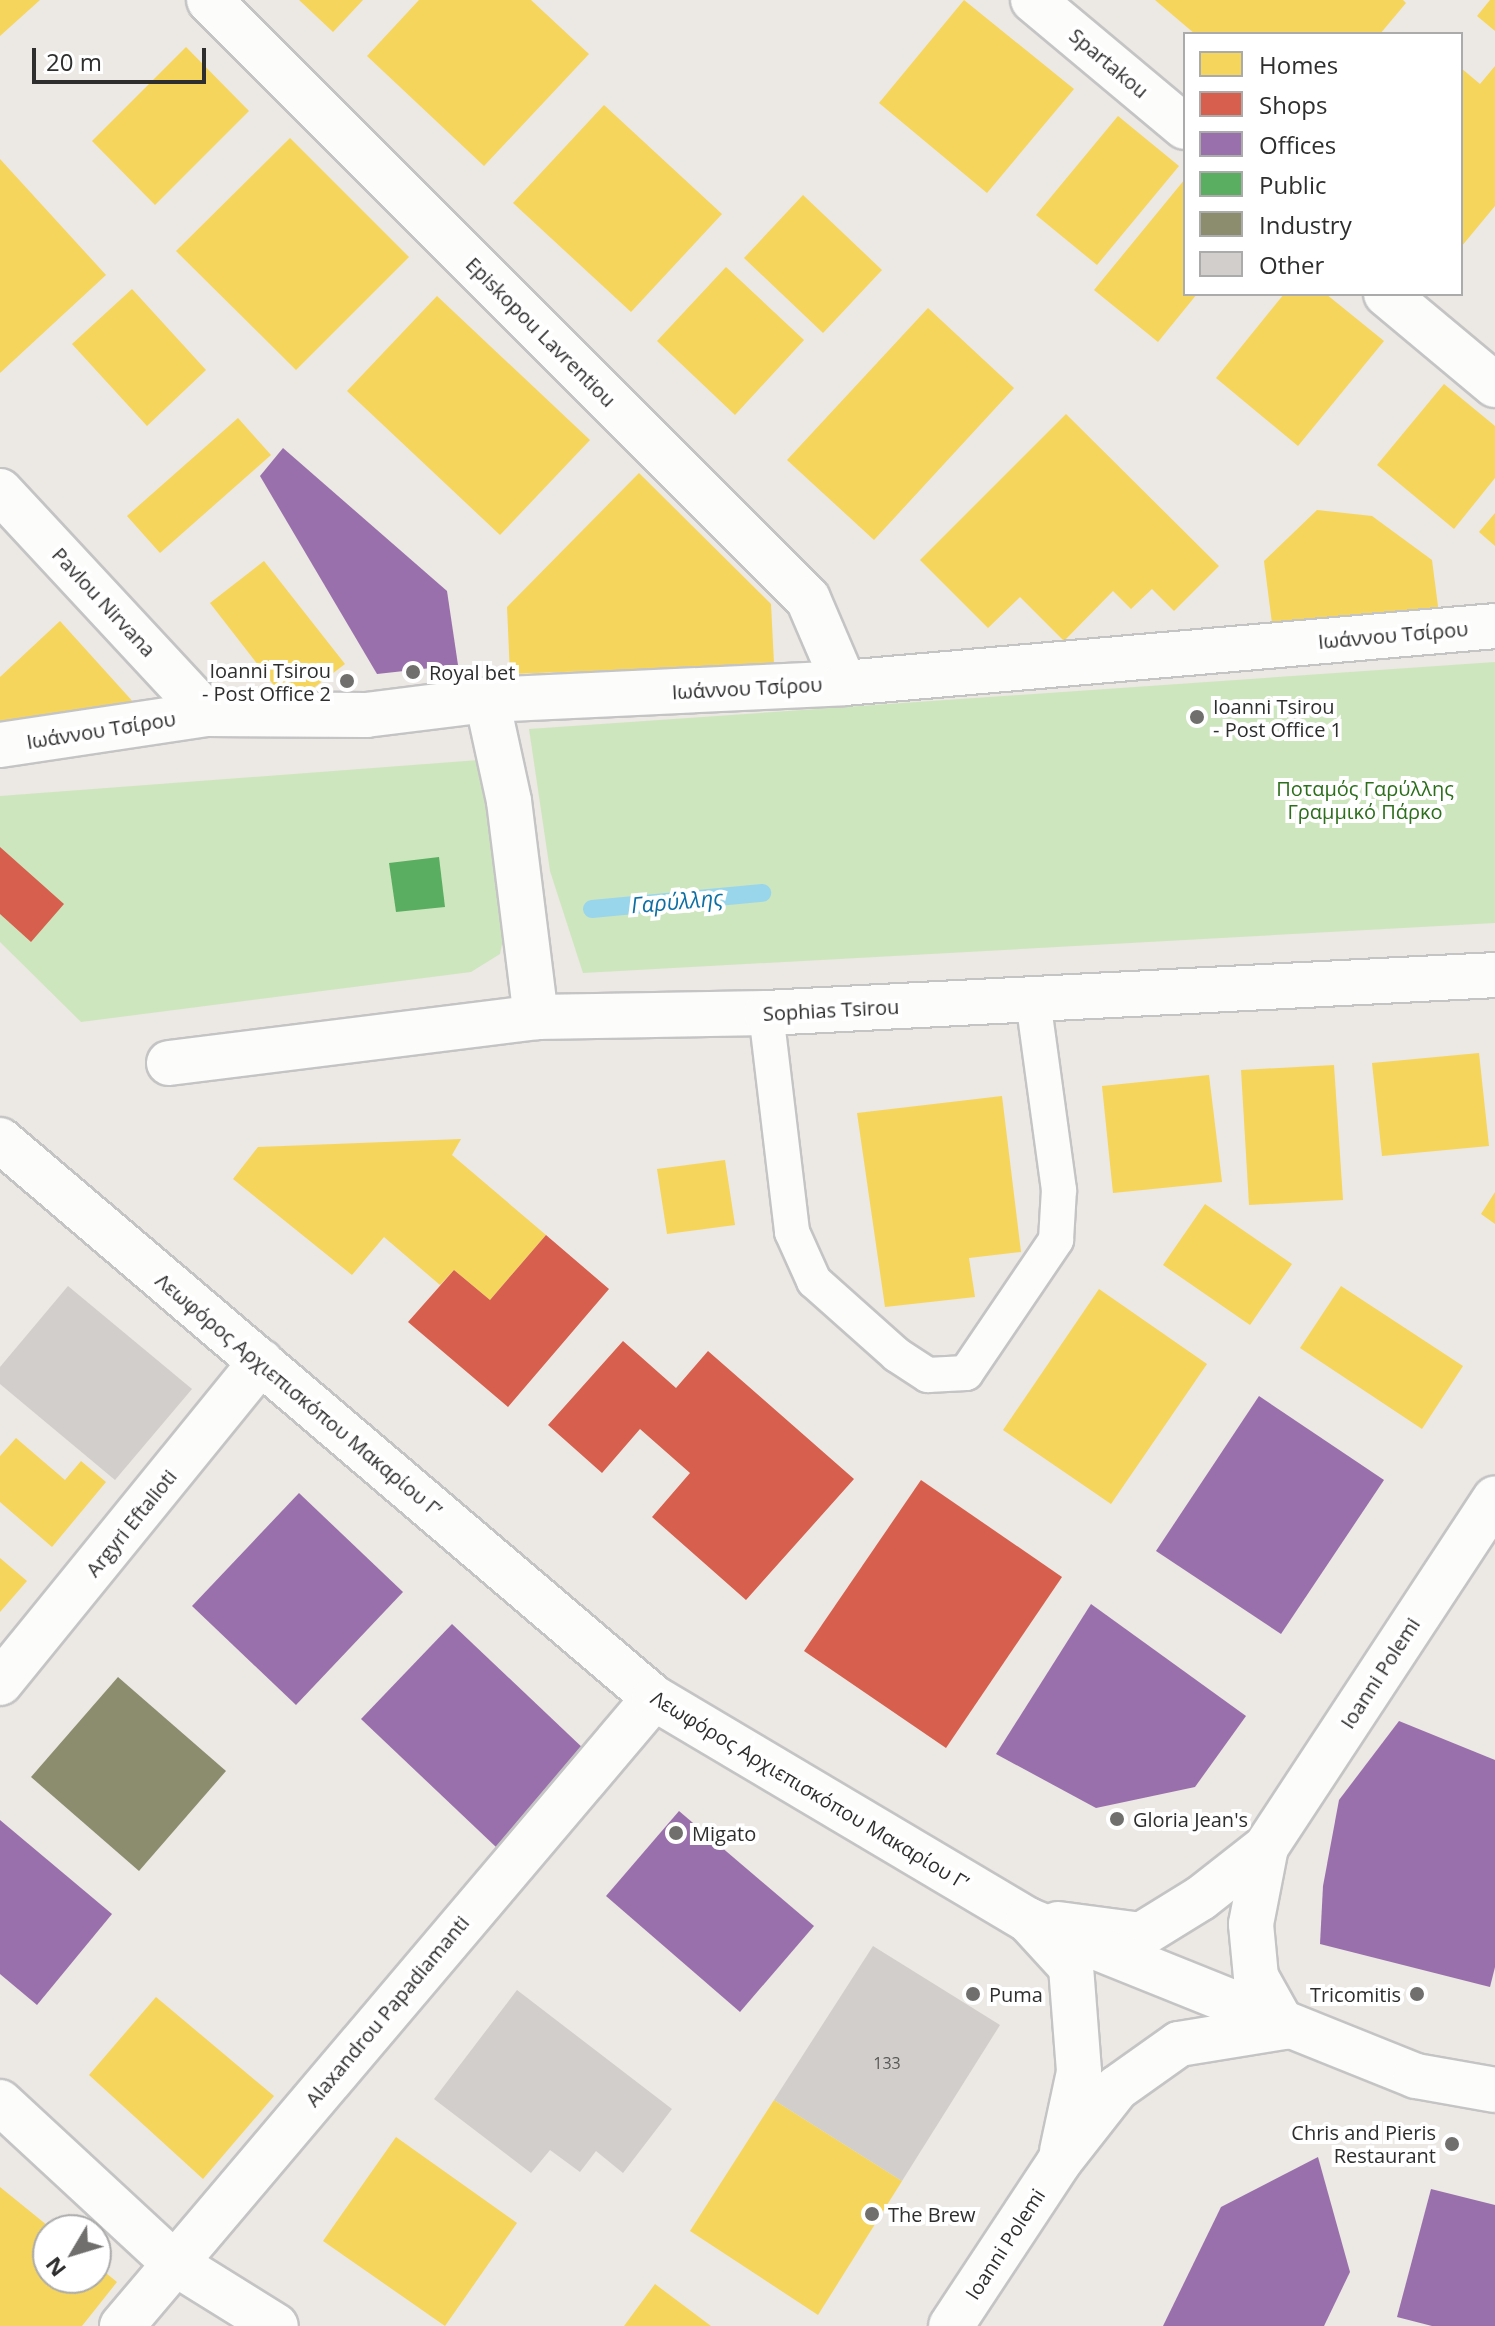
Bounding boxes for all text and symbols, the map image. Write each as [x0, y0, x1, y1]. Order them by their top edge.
street label: Spartakou [1065, 23, 1153, 103]
scale bar [36, 32, 210, 82]
legend [1183, 32, 1463, 296]
text: 20 m [46, 45, 102, 78]
text: Homes [1259, 48, 1338, 81]
text: Shops [1259, 88, 1327, 121]
text: Offices [1259, 128, 1336, 161]
text: Public [1259, 168, 1326, 201]
text: Industry [1259, 208, 1352, 241]
text: Other [1259, 248, 1324, 281]
street label: Episkopou Lavrentiou [461, 252, 621, 412]
street label: Pavlou Nirvana [47, 542, 161, 662]
street label: Ιωάννου Τσίρου [1317, 616, 1469, 654]
place label: Ioanni Tsirou - Post Office 2 [202, 658, 331, 705]
place label: Royal bet [429, 660, 515, 684]
marker: Royal bet [404, 663, 422, 681]
marker: Ioanni Tsirou - Post Office 2 [338, 672, 356, 690]
street label: Ιωάννου Τσίρου [671, 672, 823, 704]
place label: Ioanni Tsirou - Post Office 1 [1213, 694, 1342, 741]
street label: Ιωάννου Τσίρου [25, 706, 177, 754]
marker: Ioanni Tsirou - Post Office 1 [1188, 708, 1206, 726]
park label: Ποταμός Γαρύλλης Γραμμικό Πάρκο [1276, 777, 1454, 824]
water label: Γαρύλλης [630, 884, 724, 918]
street label: Sophias Tsirou [762, 994, 900, 1026]
street label: Λεωφόρος Αρχιεπισκόπου Μακαρίου Γ’ [151, 1268, 447, 1522]
street label: Argyri Eftalioti [81, 1465, 181, 1581]
street label: Ioanni Polemi [1335, 1613, 1425, 1733]
street label: Λεωφόρος Αρχιεπισκόπου Μακαρίου Γ’ [647, 1685, 973, 1895]
place label: Gloria Jean's [1133, 1807, 1248, 1831]
marker: Gloria Jean's [1108, 1810, 1126, 1828]
place label: Migato [692, 1821, 756, 1845]
marker: Migato [667, 1824, 685, 1842]
street label: Alaxandrou Papadiamanti [300, 1911, 474, 2111]
place label: Puma [989, 1982, 1043, 2006]
place label: Tricomitis [1310, 1982, 1401, 2006]
marker: Puma [964, 1985, 982, 2003]
marker: Tricomitis [1408, 1985, 1426, 2003]
house number: 133 [873, 2053, 901, 2073]
place label: Chris and Pieris Restaurant [1291, 2120, 1436, 2167]
marker: Chris and Pieris Restaurant [1443, 2135, 1461, 2153]
street label: Ioanni Polemi [960, 2184, 1050, 2304]
place label: The Brew [888, 2202, 976, 2226]
marker: The Brew [863, 2205, 881, 2223]
north arrow [32, 2214, 112, 2294]
text: N [37, 2251, 72, 2284]

